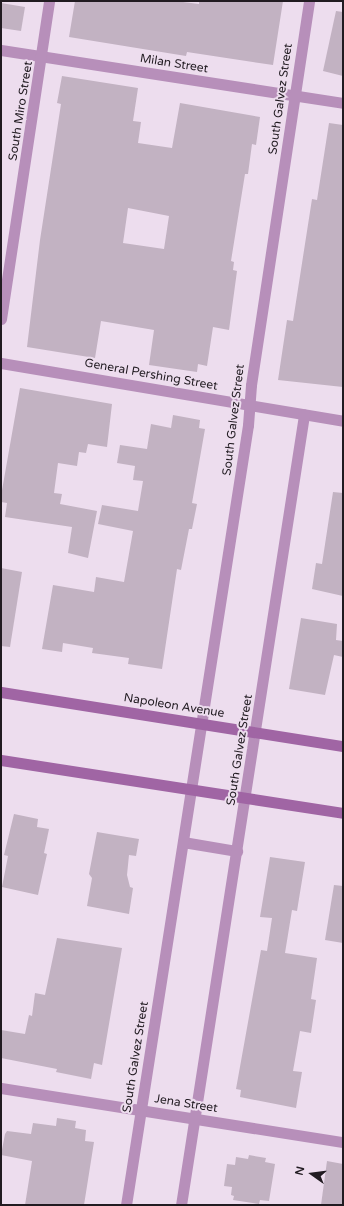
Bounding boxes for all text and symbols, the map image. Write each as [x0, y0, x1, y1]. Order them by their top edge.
street label: South Galvez Street [266, 42, 296, 156]
street label: Milan Street [139, 51, 209, 77]
street label: South Miro Street [6, 60, 36, 162]
street label: General Pershing Street [83, 356, 219, 394]
street label: South Galvez Street [220, 363, 248, 477]
street label: Napoleon Avenue [123, 691, 225, 721]
street label: South Galvez Street [224, 693, 256, 807]
street label: South Galvez Street [120, 1000, 152, 1114]
street label: Jena Street [153, 1092, 219, 1116]
north arrow [292, 1154, 332, 1194]
text: N [292, 1165, 307, 1177]

